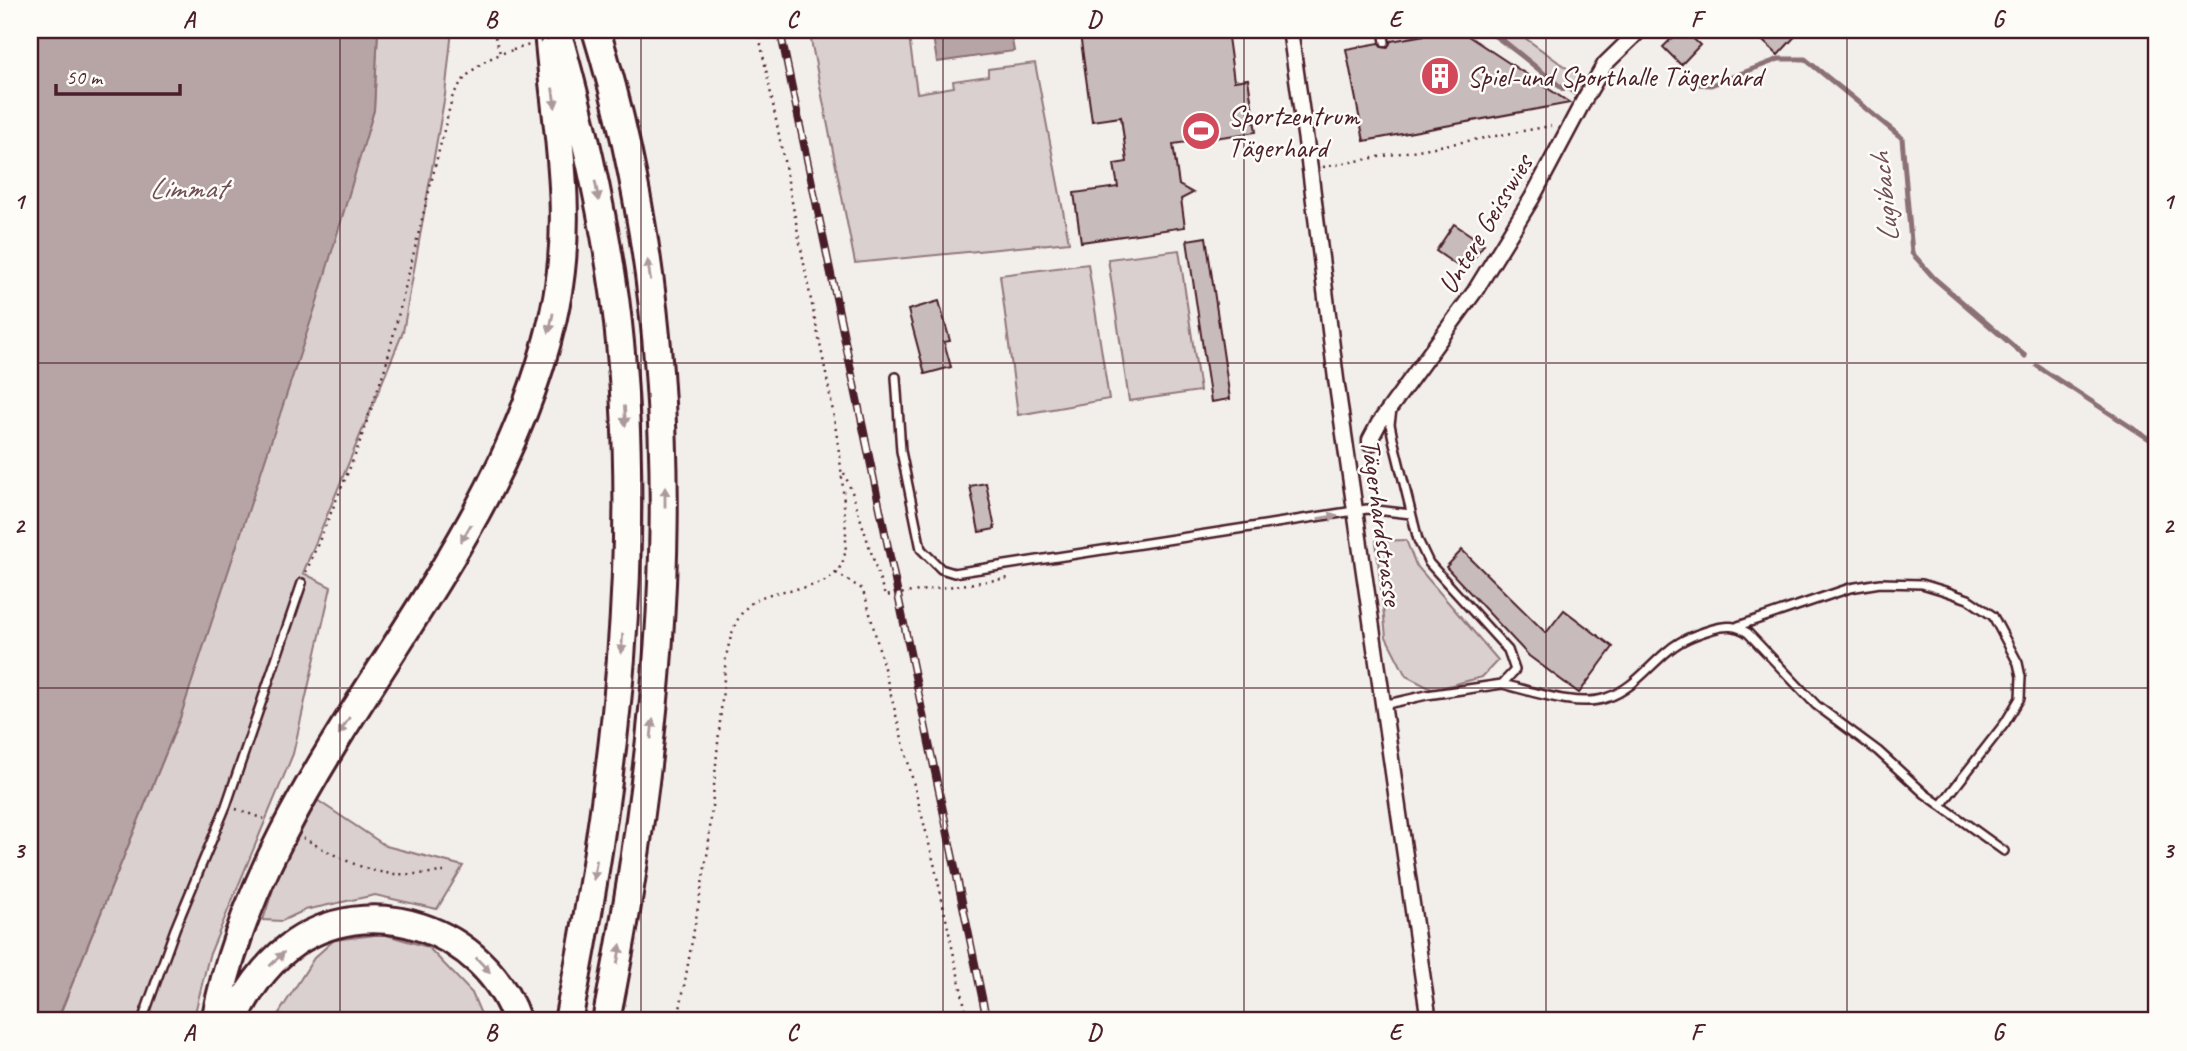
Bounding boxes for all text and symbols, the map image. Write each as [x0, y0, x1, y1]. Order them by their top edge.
text: A [183, 5, 197, 34]
text: B [485, 5, 499, 34]
text: C [787, 5, 801, 34]
text: D [1087, 5, 1103, 34]
text: E [1389, 5, 1405, 34]
text: F [1691, 5, 1707, 34]
text: G [1992, 5, 2007, 34]
scale bar [56, 52, 180, 96]
building icon: Spiel-und Sporthalle Tägerhard [1419, 55, 1461, 97]
place label: Spiel-und Sporthalle Tägerhard [1467, 59, 1766, 94]
text: 50 m [66, 64, 104, 90]
one-way arrow [549, 87, 560, 109]
place label: Sportzentrum Tägerhard [1228, 98, 1361, 165]
sports icon: Sportzentrum Tägerhard [1180, 110, 1222, 152]
street label: Untere Geisswies [1430, 146, 1541, 300]
water label: Lugibach [1860, 149, 1908, 244]
water label: Limmat [149, 169, 232, 207]
one-way arrow [592, 180, 603, 202]
text: 1 [14, 187, 27, 216]
text: 1 [2163, 187, 2176, 216]
one-way arrow [643, 259, 654, 281]
one-way arrow [546, 312, 557, 334]
one-way arrow [620, 406, 631, 428]
street label: Tägerhardstrasse [1353, 436, 1411, 609]
one-way arrow [659, 486, 671, 508]
text: 2 [14, 511, 27, 540]
one-way arrow [1317, 511, 1339, 522]
text: 2 [2163, 511, 2176, 540]
one-way arrow [460, 523, 472, 543]
one-way arrow [616, 633, 627, 655]
one-way arrow [338, 716, 351, 735]
one-way arrow [647, 718, 658, 740]
text: 3 [14, 836, 27, 865]
text: 3 [2163, 836, 2176, 865]
one-way arrow [589, 859, 600, 881]
one-way arrow [614, 943, 625, 965]
one-way arrow [268, 950, 285, 967]
one-way arrow [474, 957, 491, 974]
text: A [183, 1018, 197, 1047]
text: B [485, 1018, 499, 1047]
text: C [787, 1018, 801, 1047]
text: D [1087, 1018, 1103, 1047]
text: E [1389, 1018, 1405, 1047]
text: F [1691, 1018, 1707, 1047]
text: G [1992, 1018, 2007, 1047]

